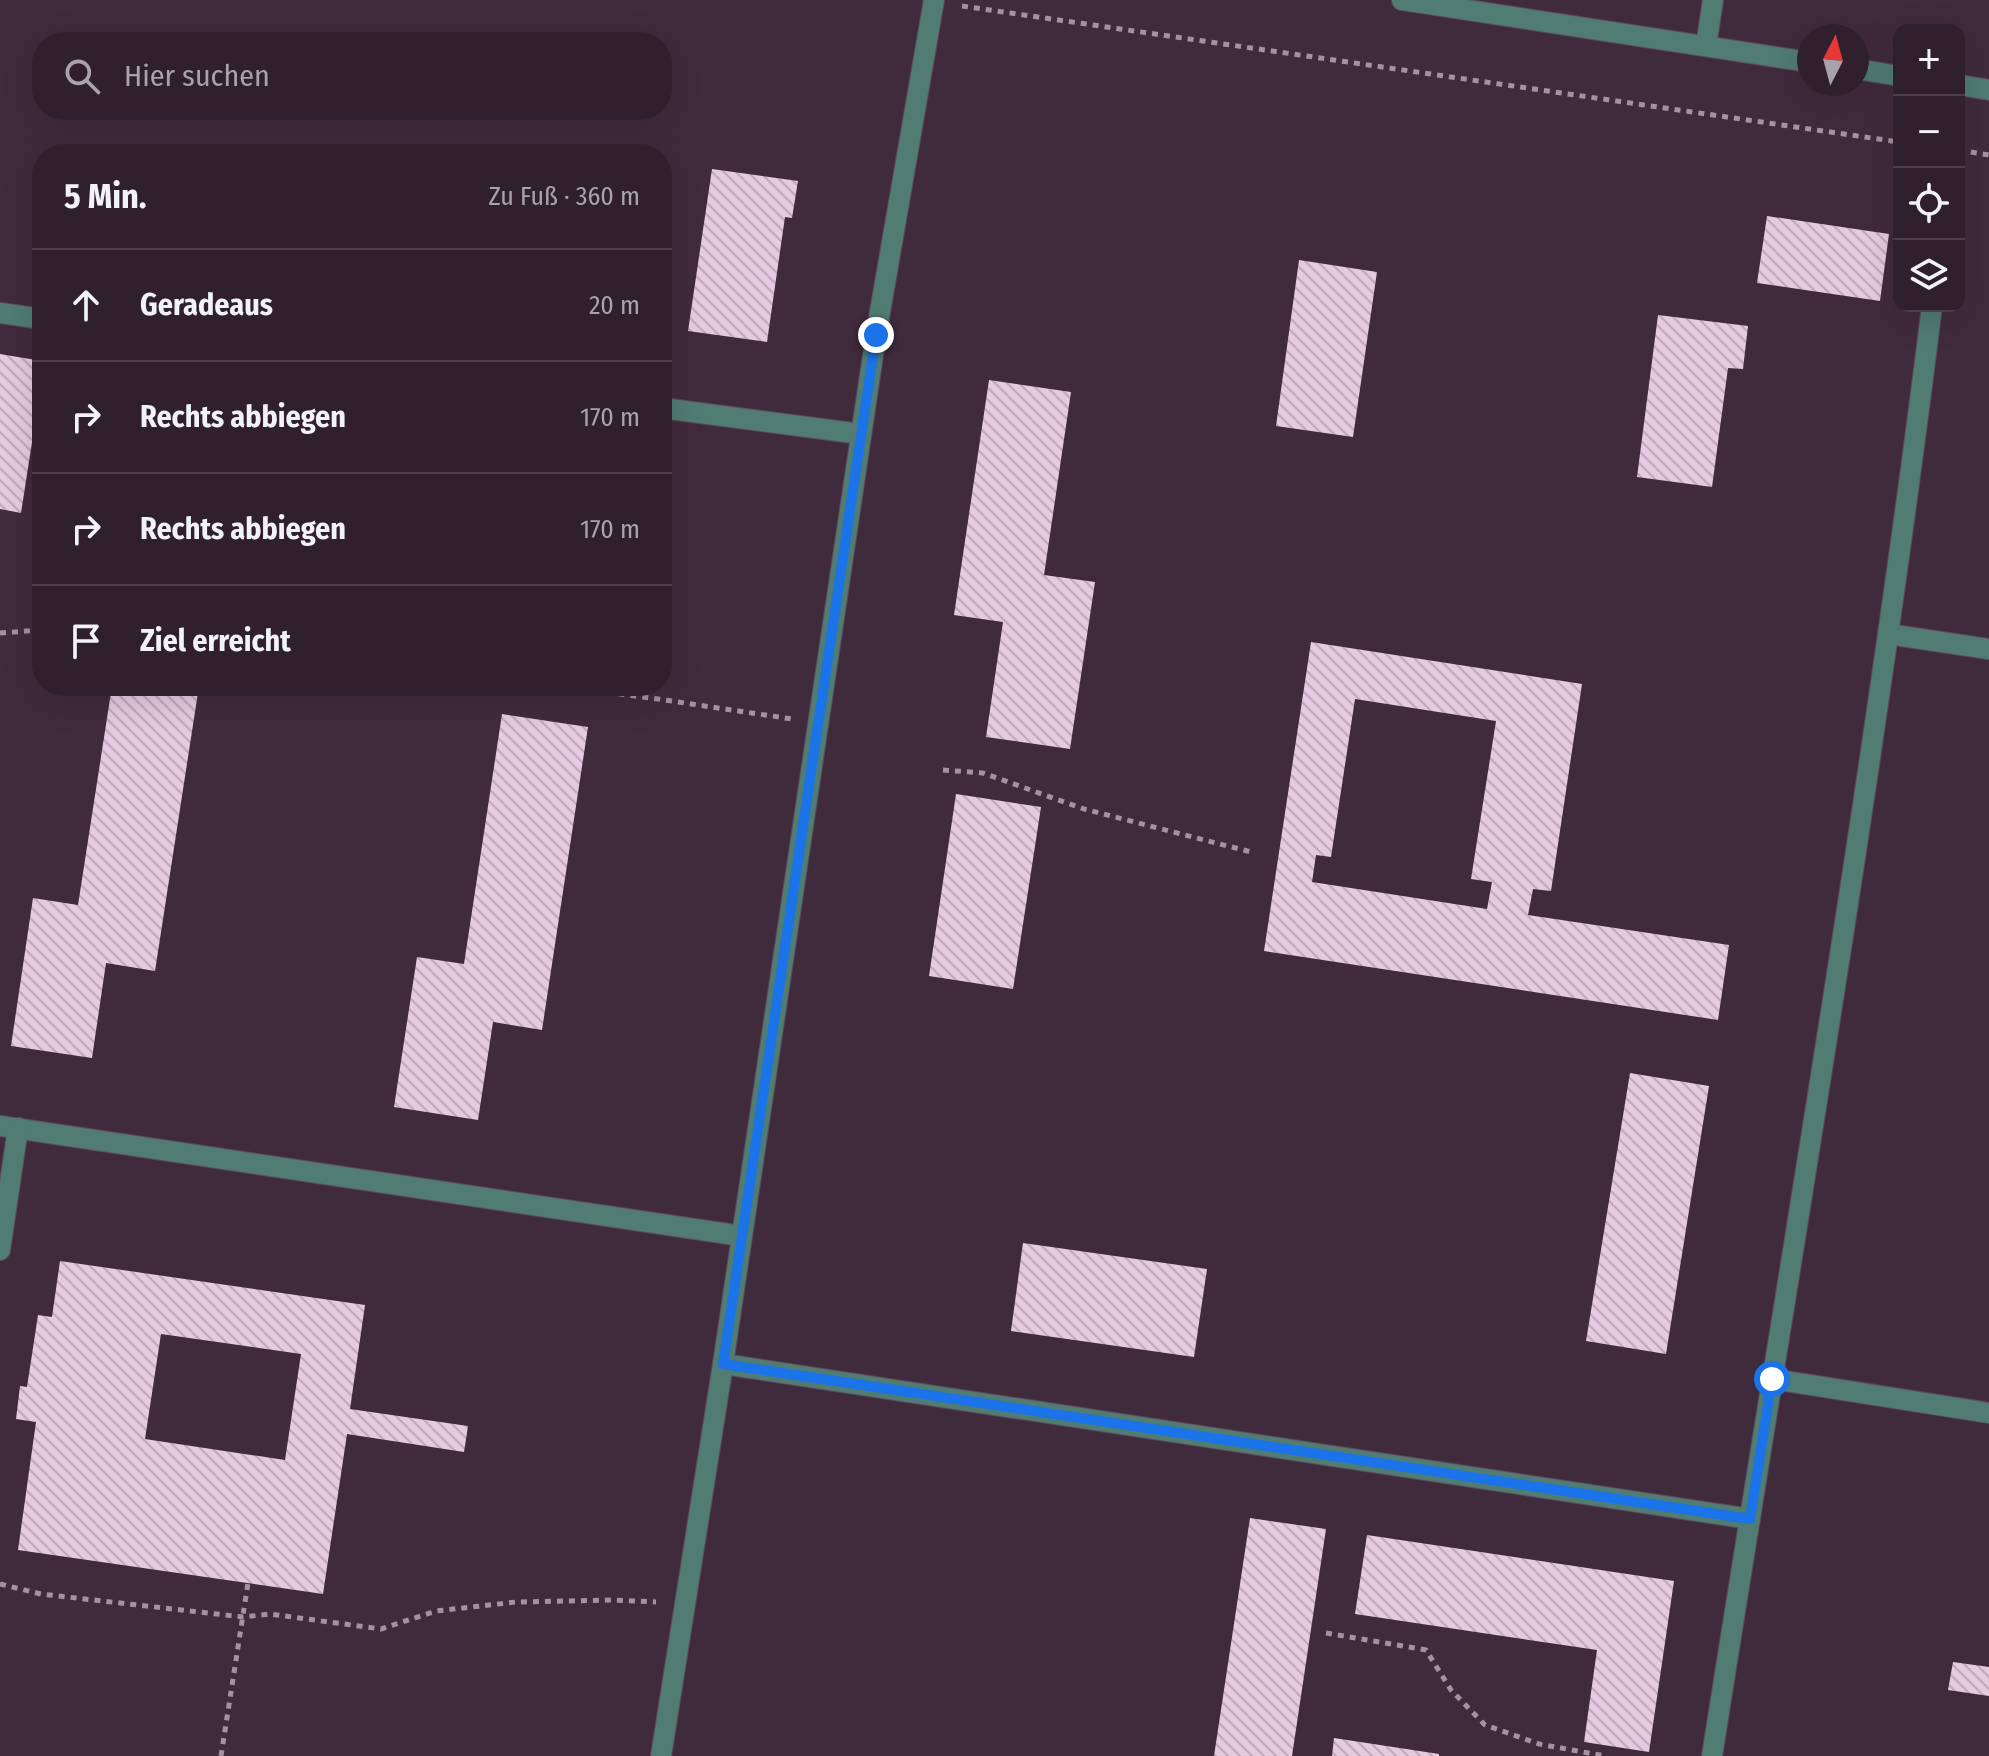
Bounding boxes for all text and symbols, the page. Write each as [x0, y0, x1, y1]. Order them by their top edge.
north arrow [1797, 24, 1869, 96]
map controls [1893, 24, 1965, 312]
button: + [1893, 24, 1965, 96]
search box [32, 32, 672, 120]
icon: search [60, 54, 104, 98]
text: Hier suchen [124, 58, 270, 94]
button: − [1893, 96, 1965, 168]
button: locate [1893, 168, 1965, 240]
text: 5 Min. [64, 176, 147, 217]
text: Zu Fuß · 360 m [489, 181, 640, 212]
button: layers [1893, 240, 1965, 312]
icon: ahead [64, 283, 108, 327]
text: Geradeaus [140, 287, 273, 323]
text: 20 m [589, 290, 640, 321]
route end [858, 317, 894, 353]
icon: right [64, 395, 108, 439]
text: Rechts abbiegen [140, 399, 346, 435]
text: 170 m [580, 402, 640, 433]
icon: right [64, 507, 108, 551]
text: Rechts abbiegen [140, 511, 346, 547]
text: 170 m [580, 514, 640, 545]
icon: arrive [64, 619, 108, 663]
text: Ziel erreicht [140, 623, 291, 659]
route start [1754, 1361, 1790, 1397]

